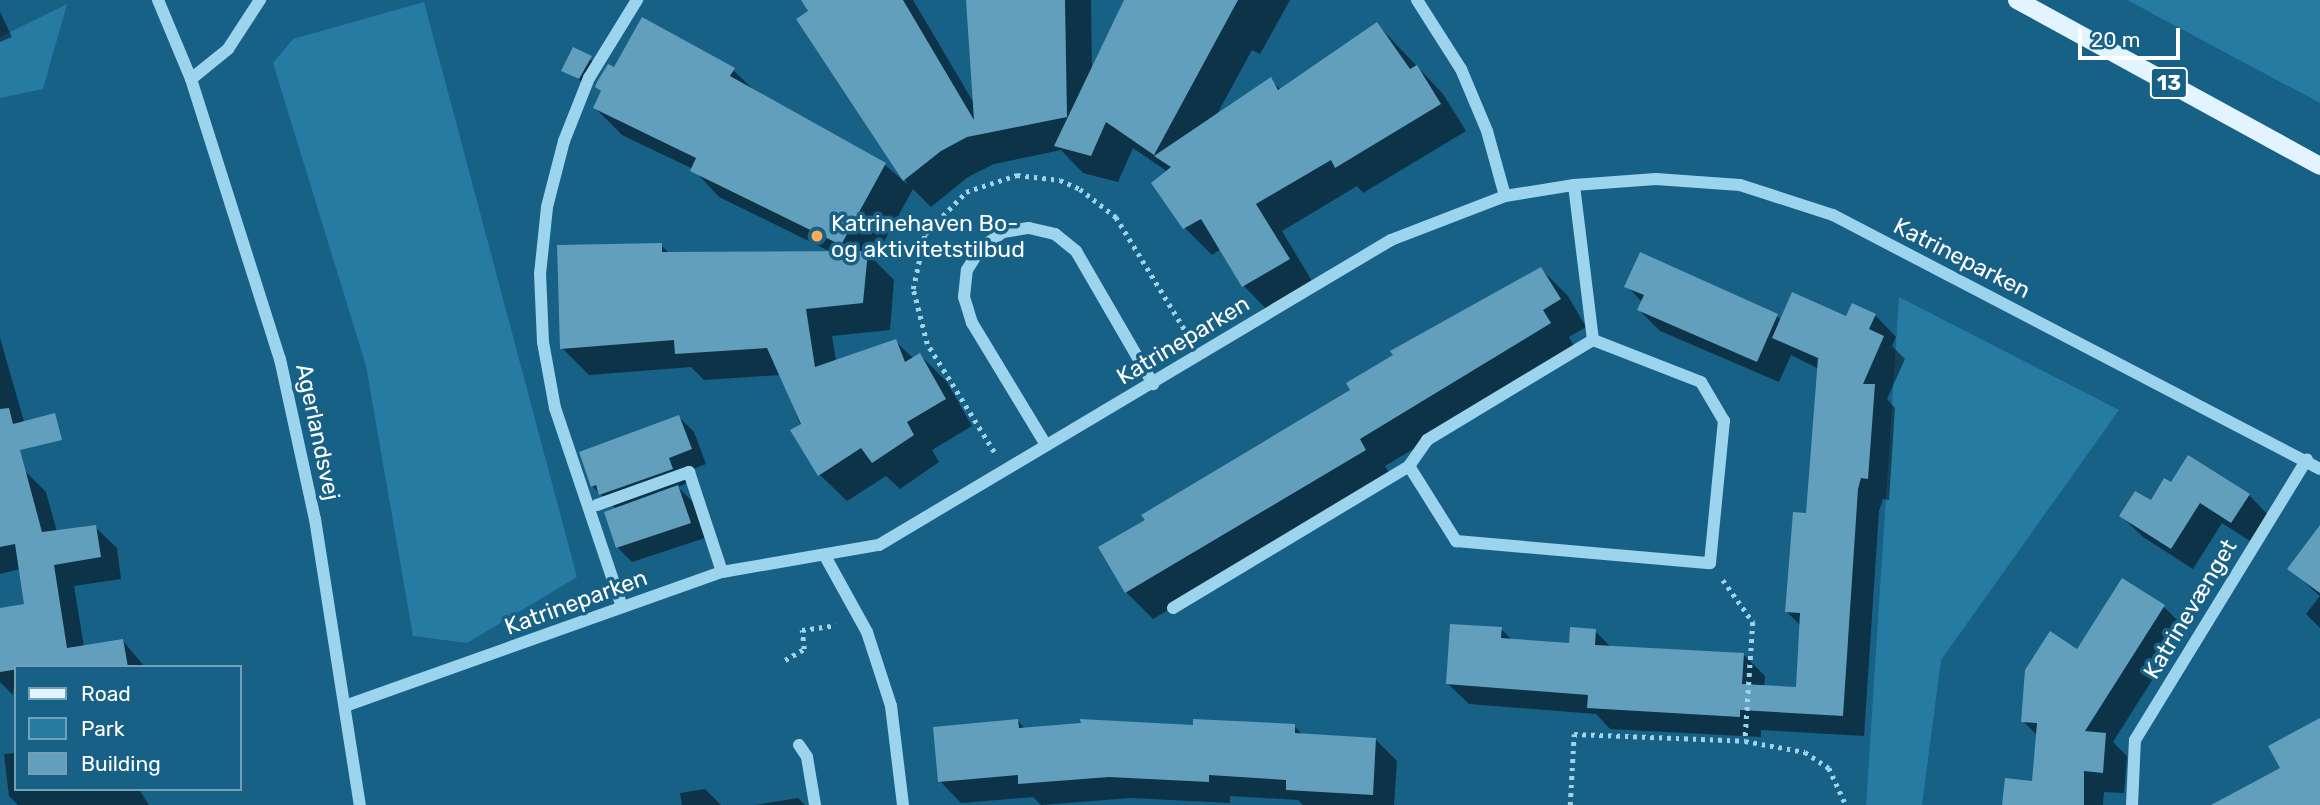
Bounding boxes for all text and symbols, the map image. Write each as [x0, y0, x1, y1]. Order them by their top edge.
scale bar [2082, 14, 2184, 58]
text: 20 m [2091, 27, 2140, 52]
road number: 13 [2150, 66, 2188, 100]
place label: Katrinehaven Bo- og aktivitetstilbud [831, 209, 1025, 263]
street label: Katrineparken [1889, 212, 2035, 304]
marker: Katrinehaven Bo- og aktivitetstilbud [809, 228, 825, 244]
street label: Katrineparken [1112, 290, 1254, 390]
street label: Agerlandsvej [290, 361, 346, 503]
street label: Katrinevænget [2137, 534, 2243, 684]
street label: Katrineparken [501, 563, 651, 641]
legend [14, 665, 242, 791]
text: Road [81, 681, 131, 706]
text: Park [81, 716, 125, 741]
text: Building [81, 751, 161, 776]

